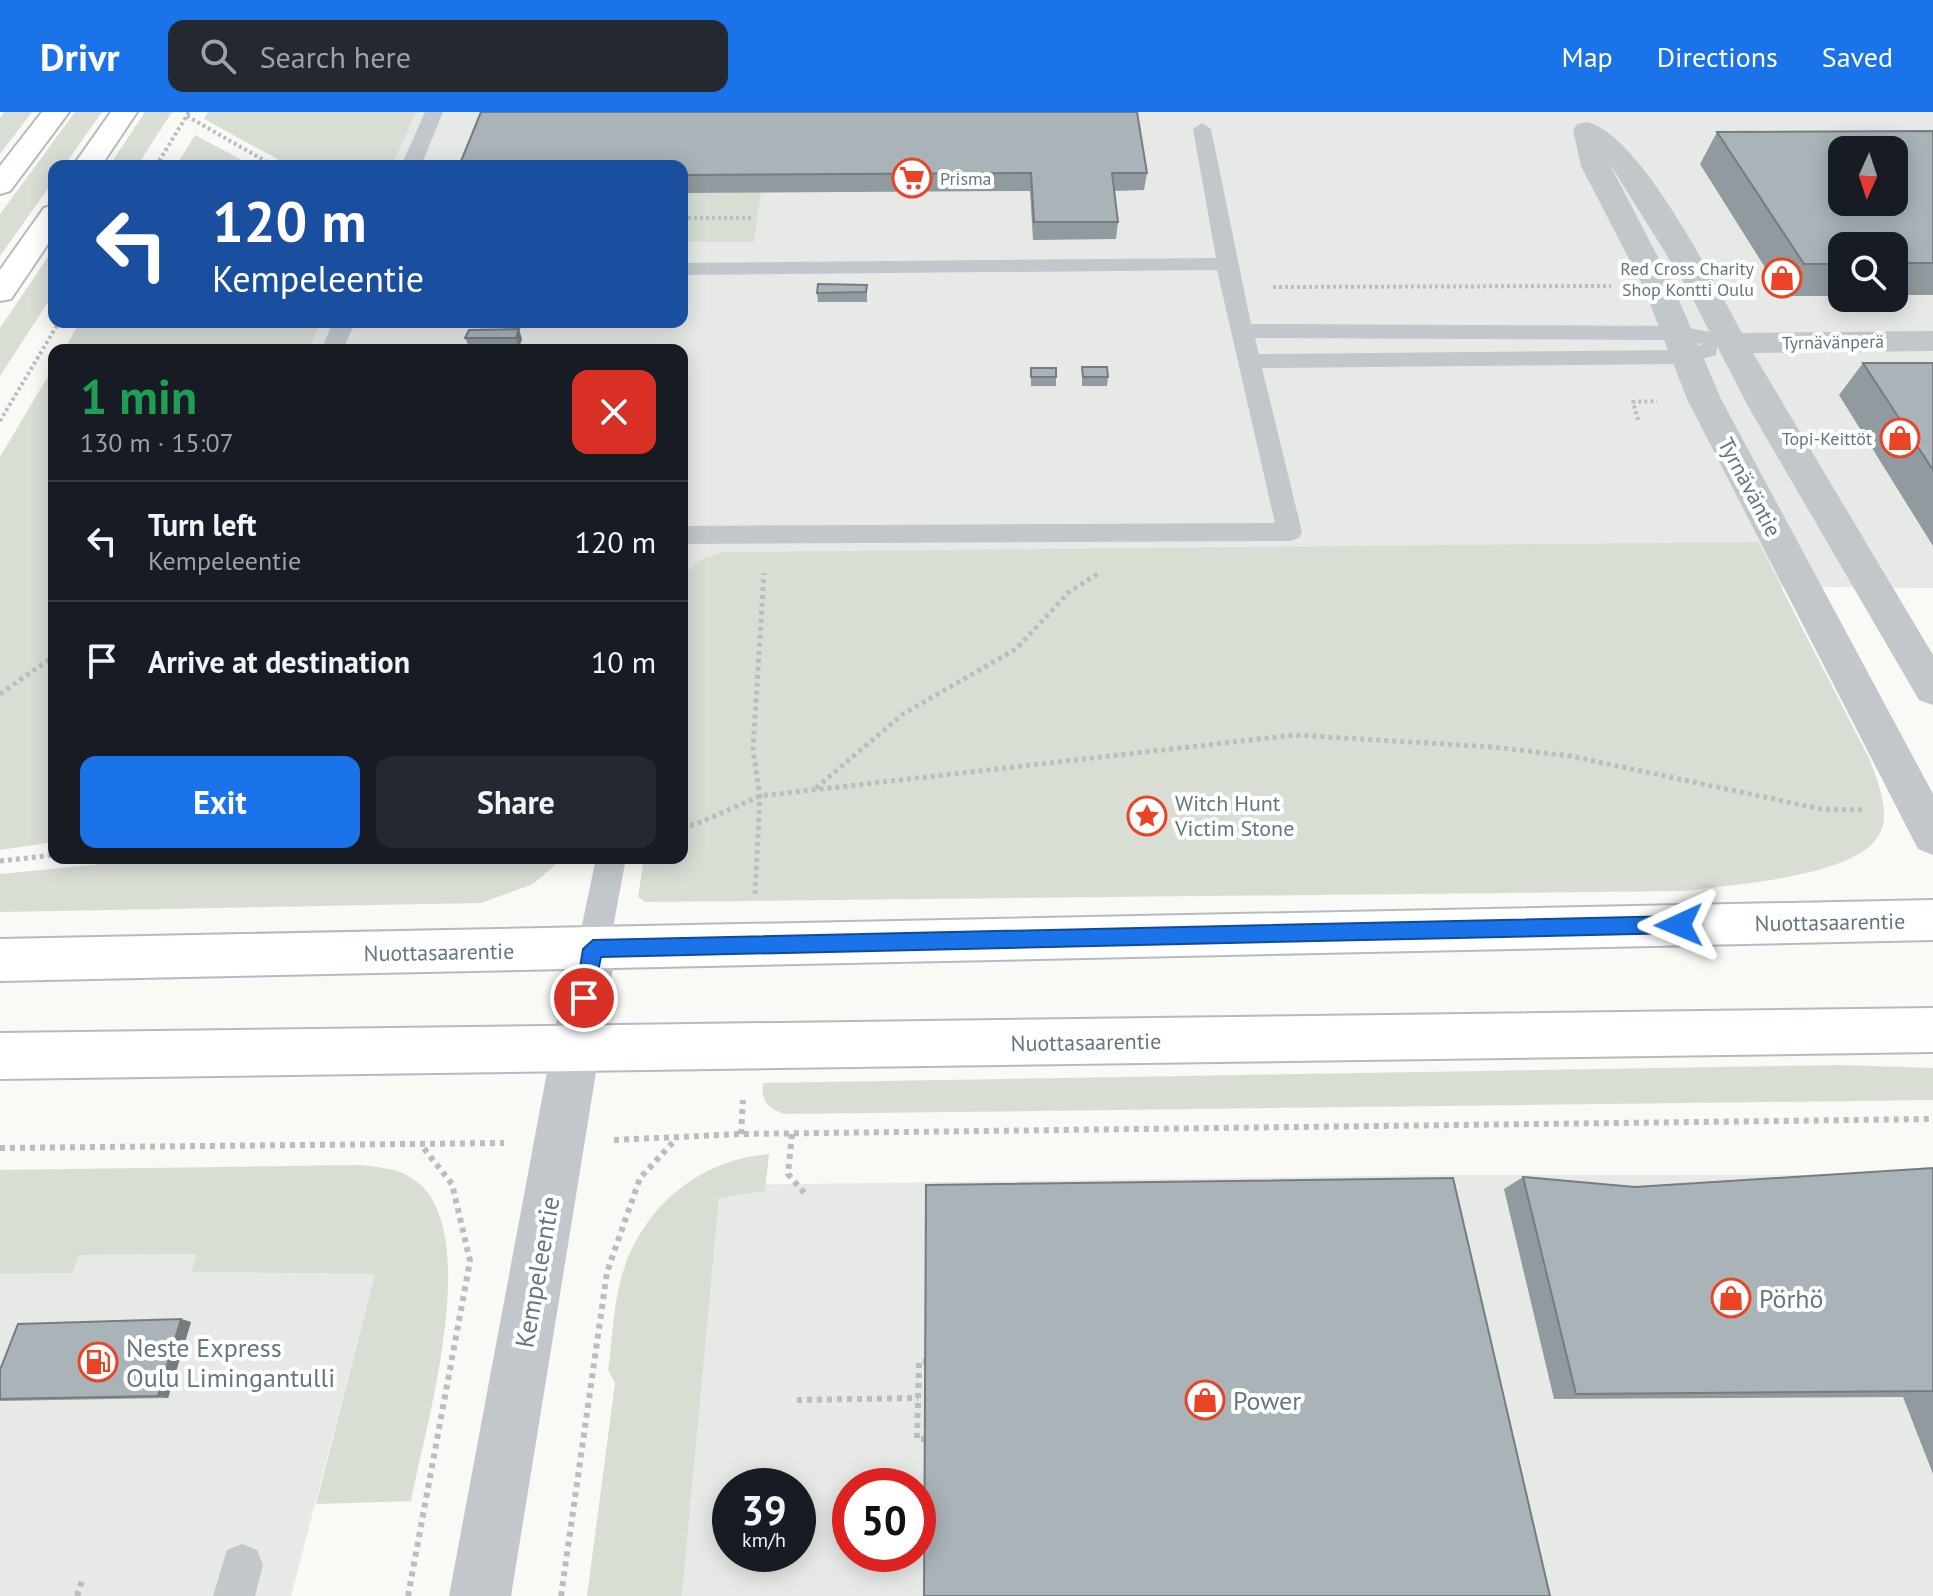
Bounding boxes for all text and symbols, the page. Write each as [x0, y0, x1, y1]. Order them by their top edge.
search box [168, 20, 728, 92]
text: Drivr [40, 32, 120, 81]
icon: search [196, 34, 240, 78]
text: Search here [260, 37, 411, 76]
text: Map [1562, 38, 1613, 75]
text: Directions [1657, 38, 1778, 75]
text: Saved [1822, 38, 1893, 75]
north arrow [1828, 136, 1908, 216]
map controls [1828, 136, 1908, 312]
supermarket icon: Prisma [891, 157, 933, 199]
place label: Prisma [940, 167, 992, 190]
text: 120 m [212, 185, 367, 257]
icon: left [80, 192, 184, 296]
button: search [1828, 232, 1908, 312]
text: Kempeleentie [212, 255, 424, 302]
place label: Red Cross Charity Shop Kontti Oulu [1620, 257, 1755, 301]
shop icon: Red Cross Charity Shop Kontti Oulu [1761, 257, 1803, 299]
street label: Tyrnävänperä [1782, 330, 1884, 354]
text: 1 min [80, 365, 197, 427]
button: close [572, 370, 656, 454]
shop icon: Topi-Keittöt [1879, 417, 1921, 459]
text: 130 m · 15:07 [80, 426, 234, 459]
place label: Topi-Keittöt [1782, 427, 1872, 450]
street label: Tyrnäväntie [1712, 433, 1788, 541]
text: Turn left [148, 505, 256, 544]
icon: left [80, 519, 124, 563]
text: 120 m [575, 522, 656, 561]
text: Kempeleentie [148, 544, 301, 577]
icon: arrive [80, 639, 124, 683]
text: Arrive at destination [148, 642, 410, 681]
text: 10 m [591, 642, 656, 681]
button: Exit [80, 756, 360, 848]
button: Share [376, 756, 656, 848]
place label: Witch Hunt Victim Stone [1174, 789, 1294, 842]
place icon: Witch Hunt Victim Stone [1126, 795, 1168, 837]
position arrow [1637, 883, 1721, 967]
street label: Nuottasaarentie [1754, 907, 1906, 937]
street label: Nuottasaarentie [363, 937, 515, 967]
pin [550, 964, 618, 1032]
icon: arrive [562, 976, 606, 1020]
street label: Nuottasaarentie [1010, 1027, 1162, 1057]
street label: Kempeleentie [507, 1194, 567, 1350]
shop icon: Pörhö [1710, 1277, 1752, 1319]
place label: Pörhö [1759, 1282, 1824, 1315]
place label: Neste Express Oulu Limingantulli [126, 1331, 335, 1394]
fuel station icon: Neste Express Oulu Limingantulli [77, 1341, 119, 1383]
shop icon: Power [1184, 1379, 1226, 1421]
place label: Power [1233, 1384, 1301, 1417]
speed limit sign: 50 [832, 1468, 936, 1572]
text: 39 [741, 1484, 787, 1536]
text: km/h [742, 1527, 786, 1553]

